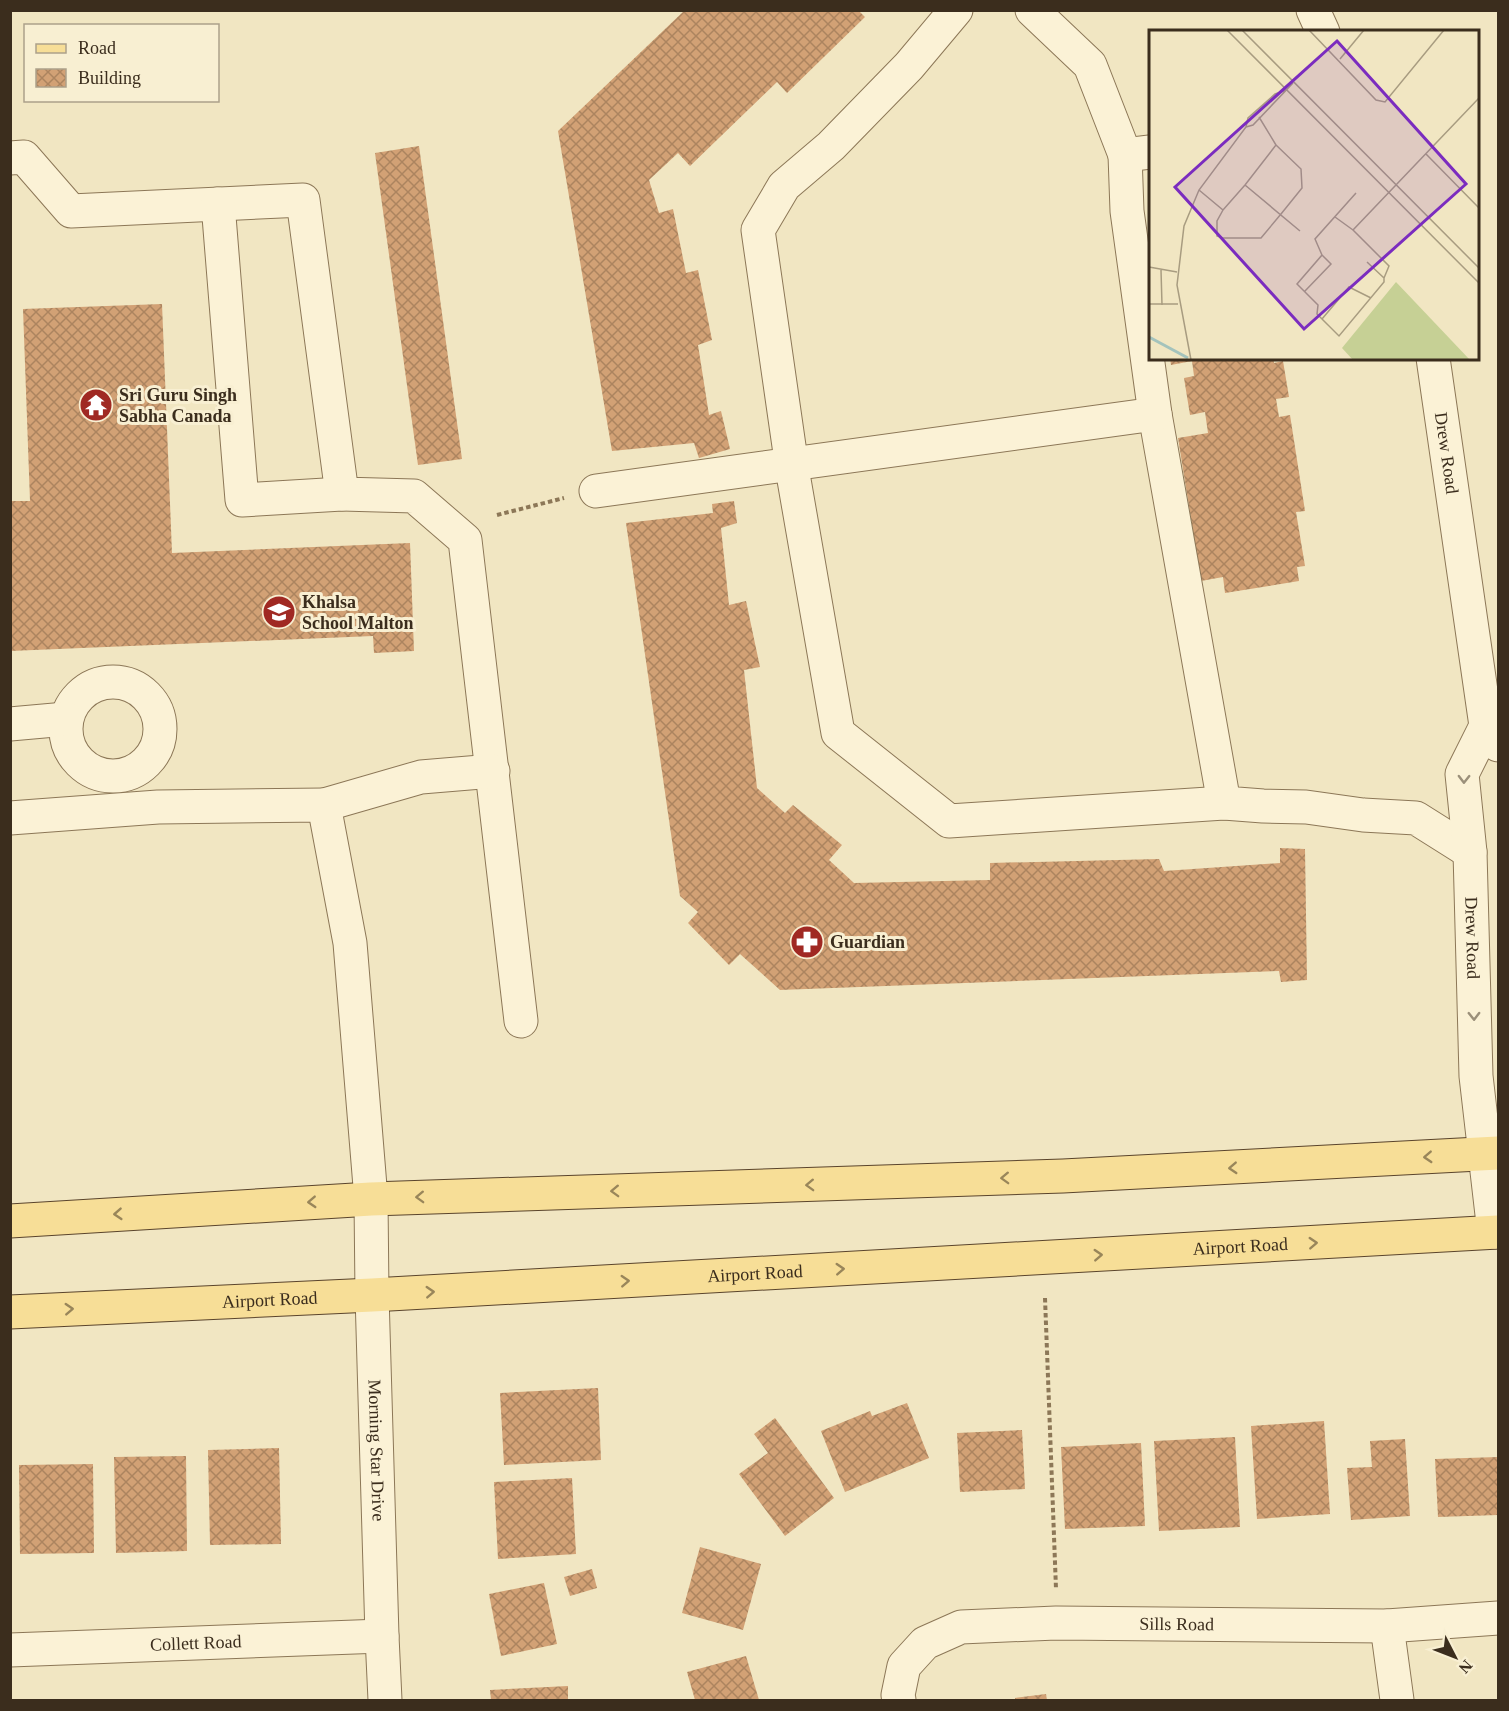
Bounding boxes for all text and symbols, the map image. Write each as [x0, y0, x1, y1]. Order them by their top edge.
legend [24, 24, 219, 102]
inset map [1149, 30, 1479, 360]
text: Road [78, 38, 116, 58]
text: Building [78, 68, 141, 88]
place label: Sri Guru Singh Sabha Canada [119, 385, 237, 426]
temple icon: Sri Guru Singh Sabha Canada [78, 387, 114, 423]
street label: Drew Road [1431, 411, 1462, 495]
place label: Khalsa School Malton [302, 592, 414, 633]
school or university icon: Khalsa School Malton [261, 594, 297, 630]
one-way arrow [1458, 775, 1470, 784]
street label: Drew Road [1461, 896, 1483, 979]
pharmacy icon: Guardian [789, 924, 825, 960]
place label: Guardian [830, 932, 905, 952]
one-way arrow [1468, 1011, 1481, 1020]
one-way arrow [1423, 1151, 1432, 1164]
one-way arrow [1228, 1161, 1237, 1174]
one-way arrow [1000, 1172, 1009, 1185]
one-way arrow [805, 1179, 814, 1192]
one-way arrow [610, 1185, 619, 1198]
one-way arrow [415, 1191, 424, 1203]
one-way arrow [308, 1195, 317, 1208]
one-way arrow [113, 1208, 122, 1221]
street label: Airport Road [1192, 1234, 1289, 1259]
one-way arrow [1309, 1236, 1318, 1249]
one-way arrow [1093, 1248, 1102, 1261]
street label: Airport Road [707, 1261, 803, 1286]
one-way arrow [836, 1263, 845, 1276]
one-way arrow [620, 1275, 629, 1288]
one-way arrow [425, 1286, 435, 1299]
street label: Airport Road [222, 1288, 318, 1312]
one-way arrow [64, 1303, 73, 1316]
street label: Morning Star Drive [364, 1379, 389, 1522]
street label: Sills Road [1139, 1614, 1214, 1634]
north arrow [1425, 1627, 1485, 1687]
street label: Collett Road [150, 1631, 242, 1655]
text: N [1455, 1657, 1476, 1677]

